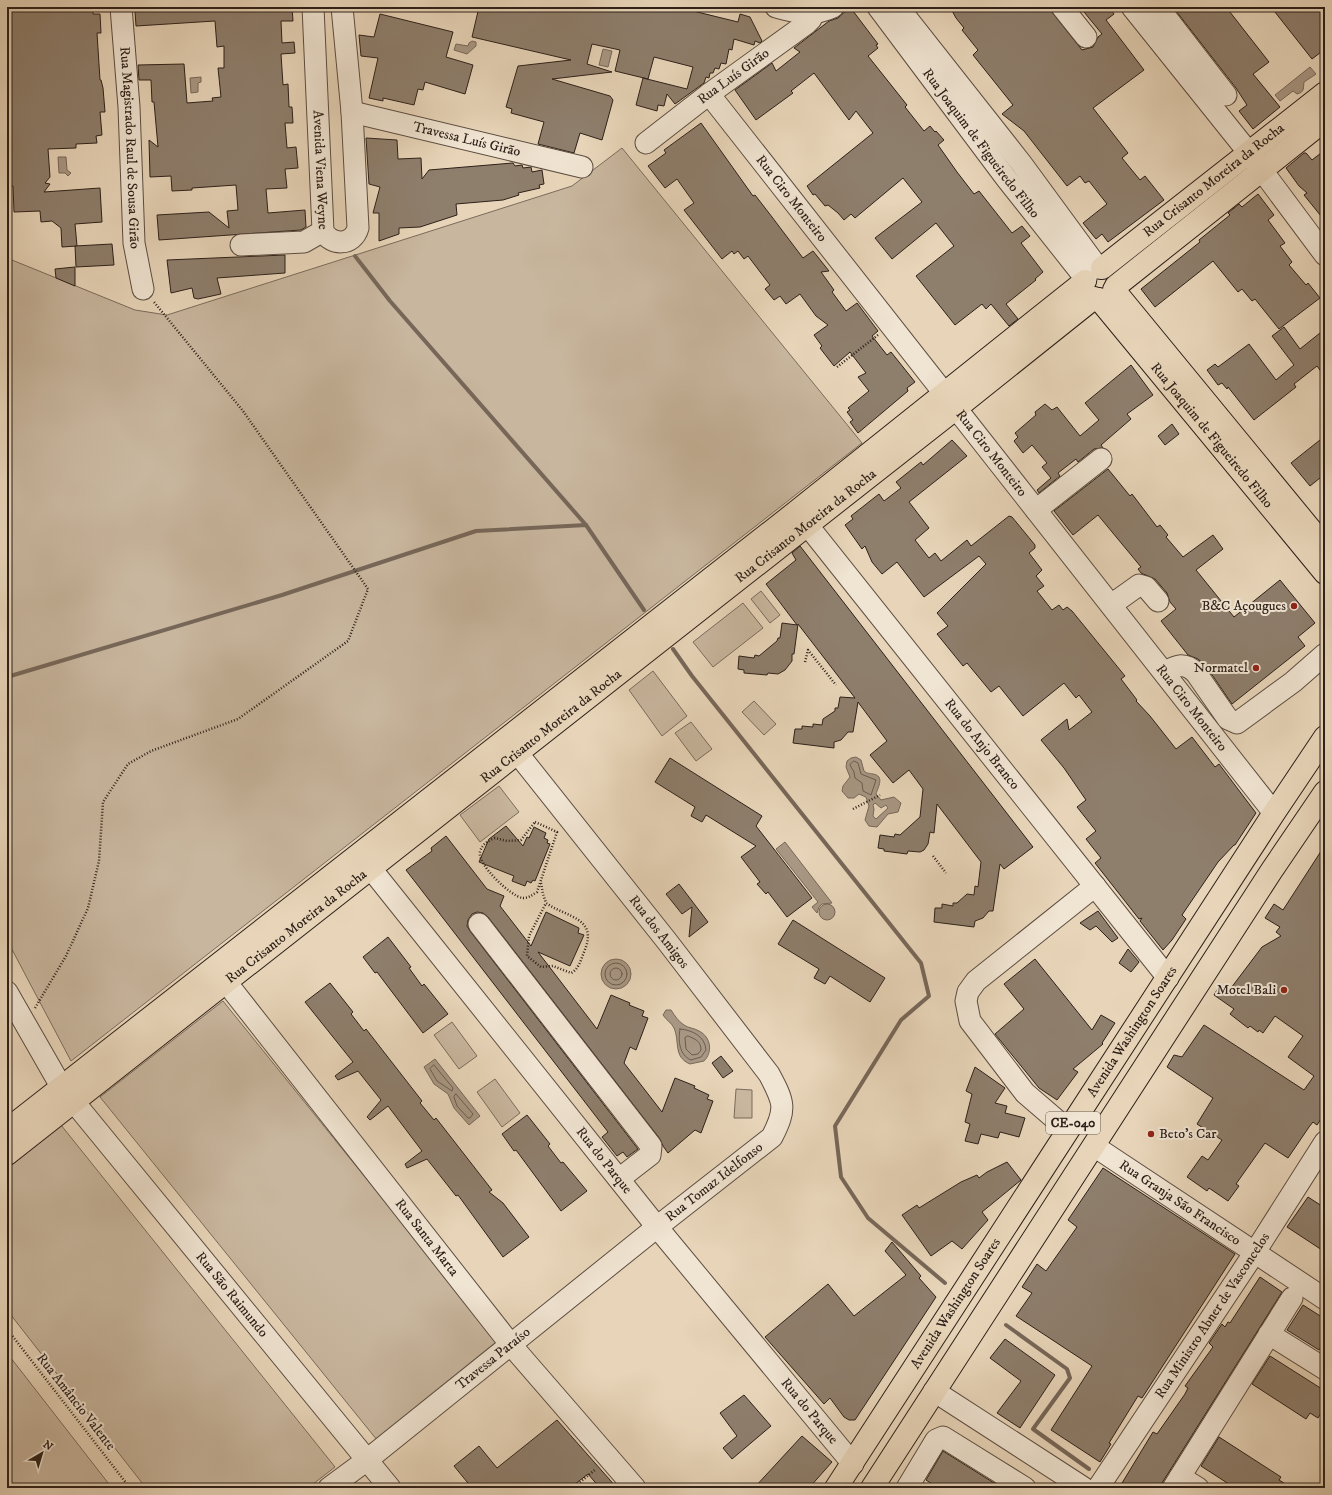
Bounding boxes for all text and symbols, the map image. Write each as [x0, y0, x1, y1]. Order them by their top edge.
street label: Rua Luís Girão [694, 44, 773, 109]
street label: Rua Magistrado Raul de Sousa Girão [115, 46, 144, 251]
street label: Rua Joaquim de Figueiredo Filho [918, 65, 1044, 222]
street label: Avenida Viena Weyne [309, 110, 332, 230]
street label: Travessa Luís Girão [411, 118, 523, 161]
street label: Rua Crisanto Moreira da Rocha [1139, 119, 1288, 241]
street label: Rua Ciro Monteiro [751, 152, 831, 246]
street label: Rua Joaquim de Figueiredo Filho [1146, 359, 1277, 512]
street label: Rua Ciro Monteiro [952, 406, 1031, 501]
street label: Rua Crisanto Moreira da Rocha [732, 465, 880, 587]
place label: B&C Açougues [1201, 597, 1286, 615]
marker: B&C Açougues [1289, 601, 1299, 611]
place label: Normatel [1194, 659, 1249, 677]
street label: Rua Ciro Monteiro [1152, 661, 1231, 755]
marker: Normatel [1251, 663, 1261, 673]
street label: Rua Crisanto Moreira da Rocha [477, 665, 625, 788]
street label: Rua do Anjo Branco [940, 695, 1024, 794]
street label: Rua Crisanto Moreira da Rocha [222, 865, 371, 988]
street label: Rua dos Amigos [625, 892, 693, 972]
street label: Avenida Washington Soares [1083, 962, 1181, 1101]
place label: Motel Bali [1216, 981, 1276, 999]
marker: Motel Bali [1279, 985, 1289, 995]
road number: CE-040 [1046, 1112, 1100, 1134]
street label: Rua do Parque [572, 1123, 636, 1198]
place label: Beto’s Car [1159, 1125, 1217, 1143]
marker: Beto’s Car [1146, 1129, 1156, 1139]
street label: Rua Tomaz Idelfonso [662, 1138, 767, 1226]
street label: Rua Granja São Francisco [1116, 1156, 1244, 1250]
street label: Rua Santa Marta [391, 1195, 463, 1280]
street label: Rua Ministro Abner de Vasconcelos [1151, 1229, 1274, 1402]
street label: Avenida Washington Soares [907, 1234, 1005, 1372]
street label: Rua São Raimundo [191, 1248, 272, 1341]
street label: Travessa Paraíso [452, 1323, 534, 1394]
street label: Rua Amâncio Valente [32, 1350, 120, 1454]
street label: Rua do Parque [777, 1374, 842, 1448]
north arrow [22, 1433, 62, 1473]
text: N [40, 1438, 55, 1454]

